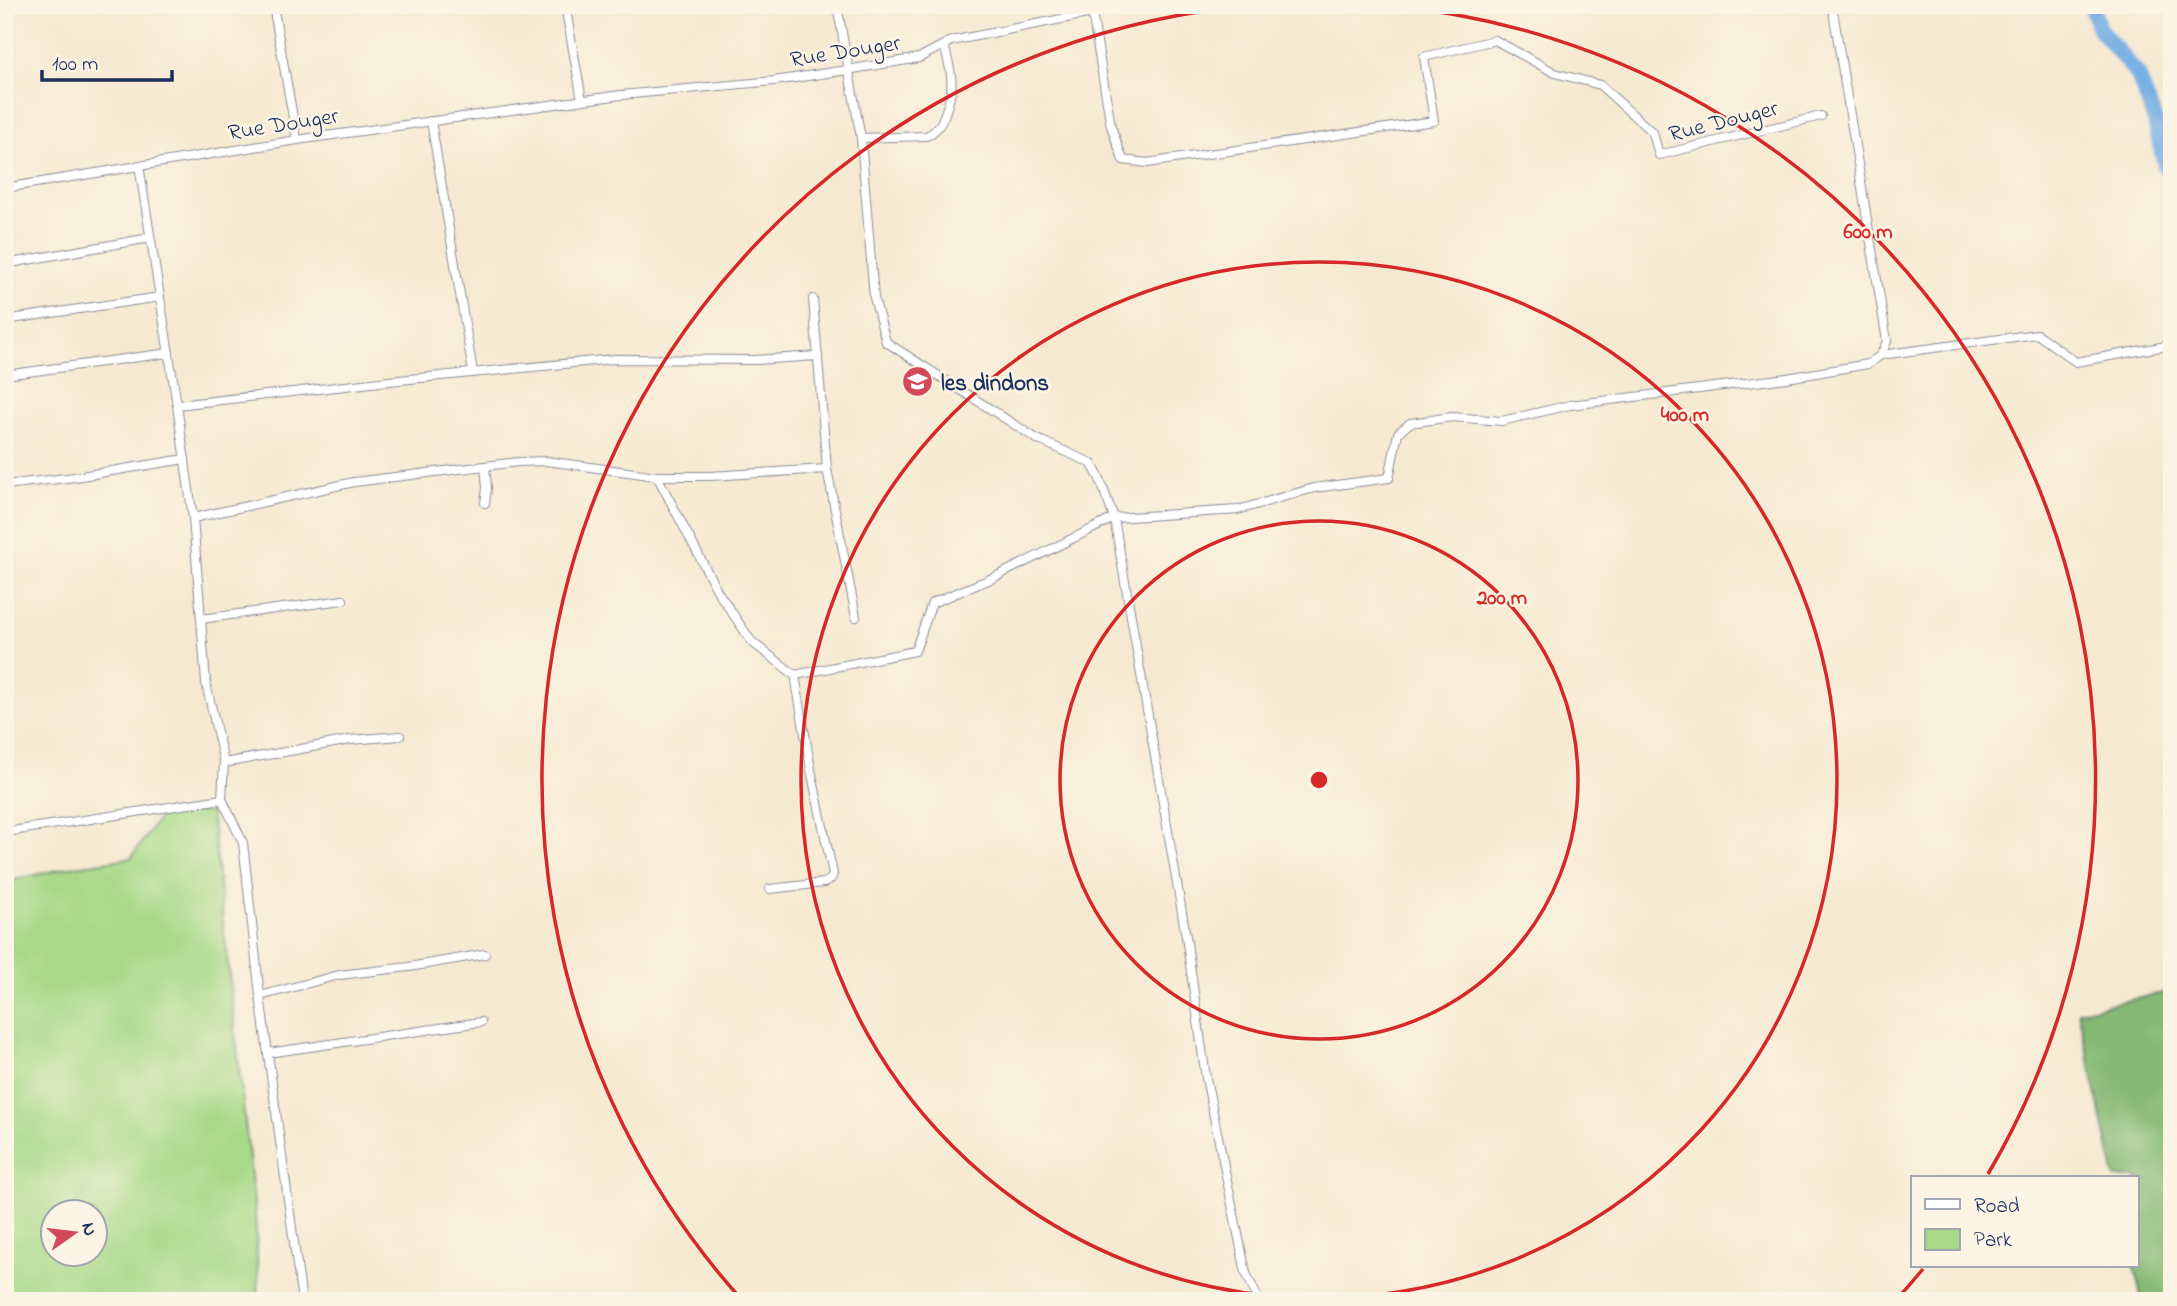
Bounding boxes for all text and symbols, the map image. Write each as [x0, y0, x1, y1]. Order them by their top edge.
street label: Rue Douger [788, 27, 904, 78]
scale bar [42, 38, 172, 82]
text: 100 m [52, 50, 98, 80]
street label: Rue Douger [1665, 93, 1783, 153]
street label: Rue Douger [226, 100, 342, 151]
text: 600 m [1844, 218, 1892, 248]
school or university icon: les dindons [901, 365, 935, 399]
place label: les dindons [941, 368, 1049, 401]
text: 400 m [1661, 401, 1709, 431]
text: 200 m [1476, 584, 1527, 614]
centre of rings [1307, 768, 1331, 792]
legend [1911, 1176, 2138, 1268]
text: Road [1974, 1192, 2020, 1222]
north arrow [38, 1198, 108, 1268]
text: N [73, 1220, 103, 1239]
text: Park [1974, 1226, 2013, 1256]

